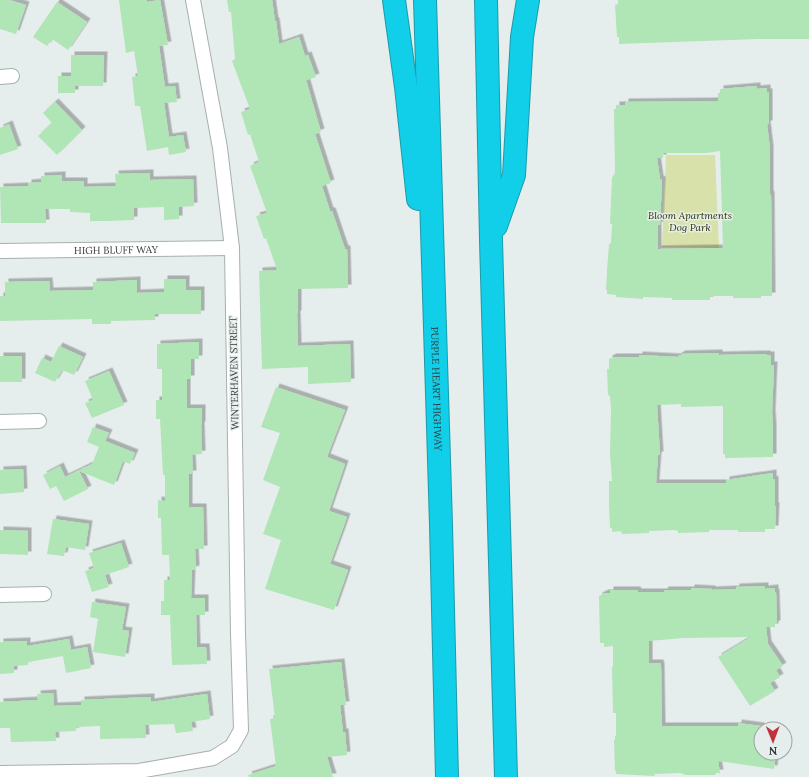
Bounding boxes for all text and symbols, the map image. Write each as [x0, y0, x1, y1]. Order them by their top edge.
park label: Bloom Apartments Dog Park [648, 209, 732, 234]
street label: HIGH BLUFF WAY [74, 242, 159, 257]
street label: WINTERHAVEN STREET [226, 315, 241, 430]
street label: PURPLE HEART HIGHWAY [428, 326, 445, 452]
north arrow [753, 721, 793, 761]
text: N [768, 744, 778, 758]

